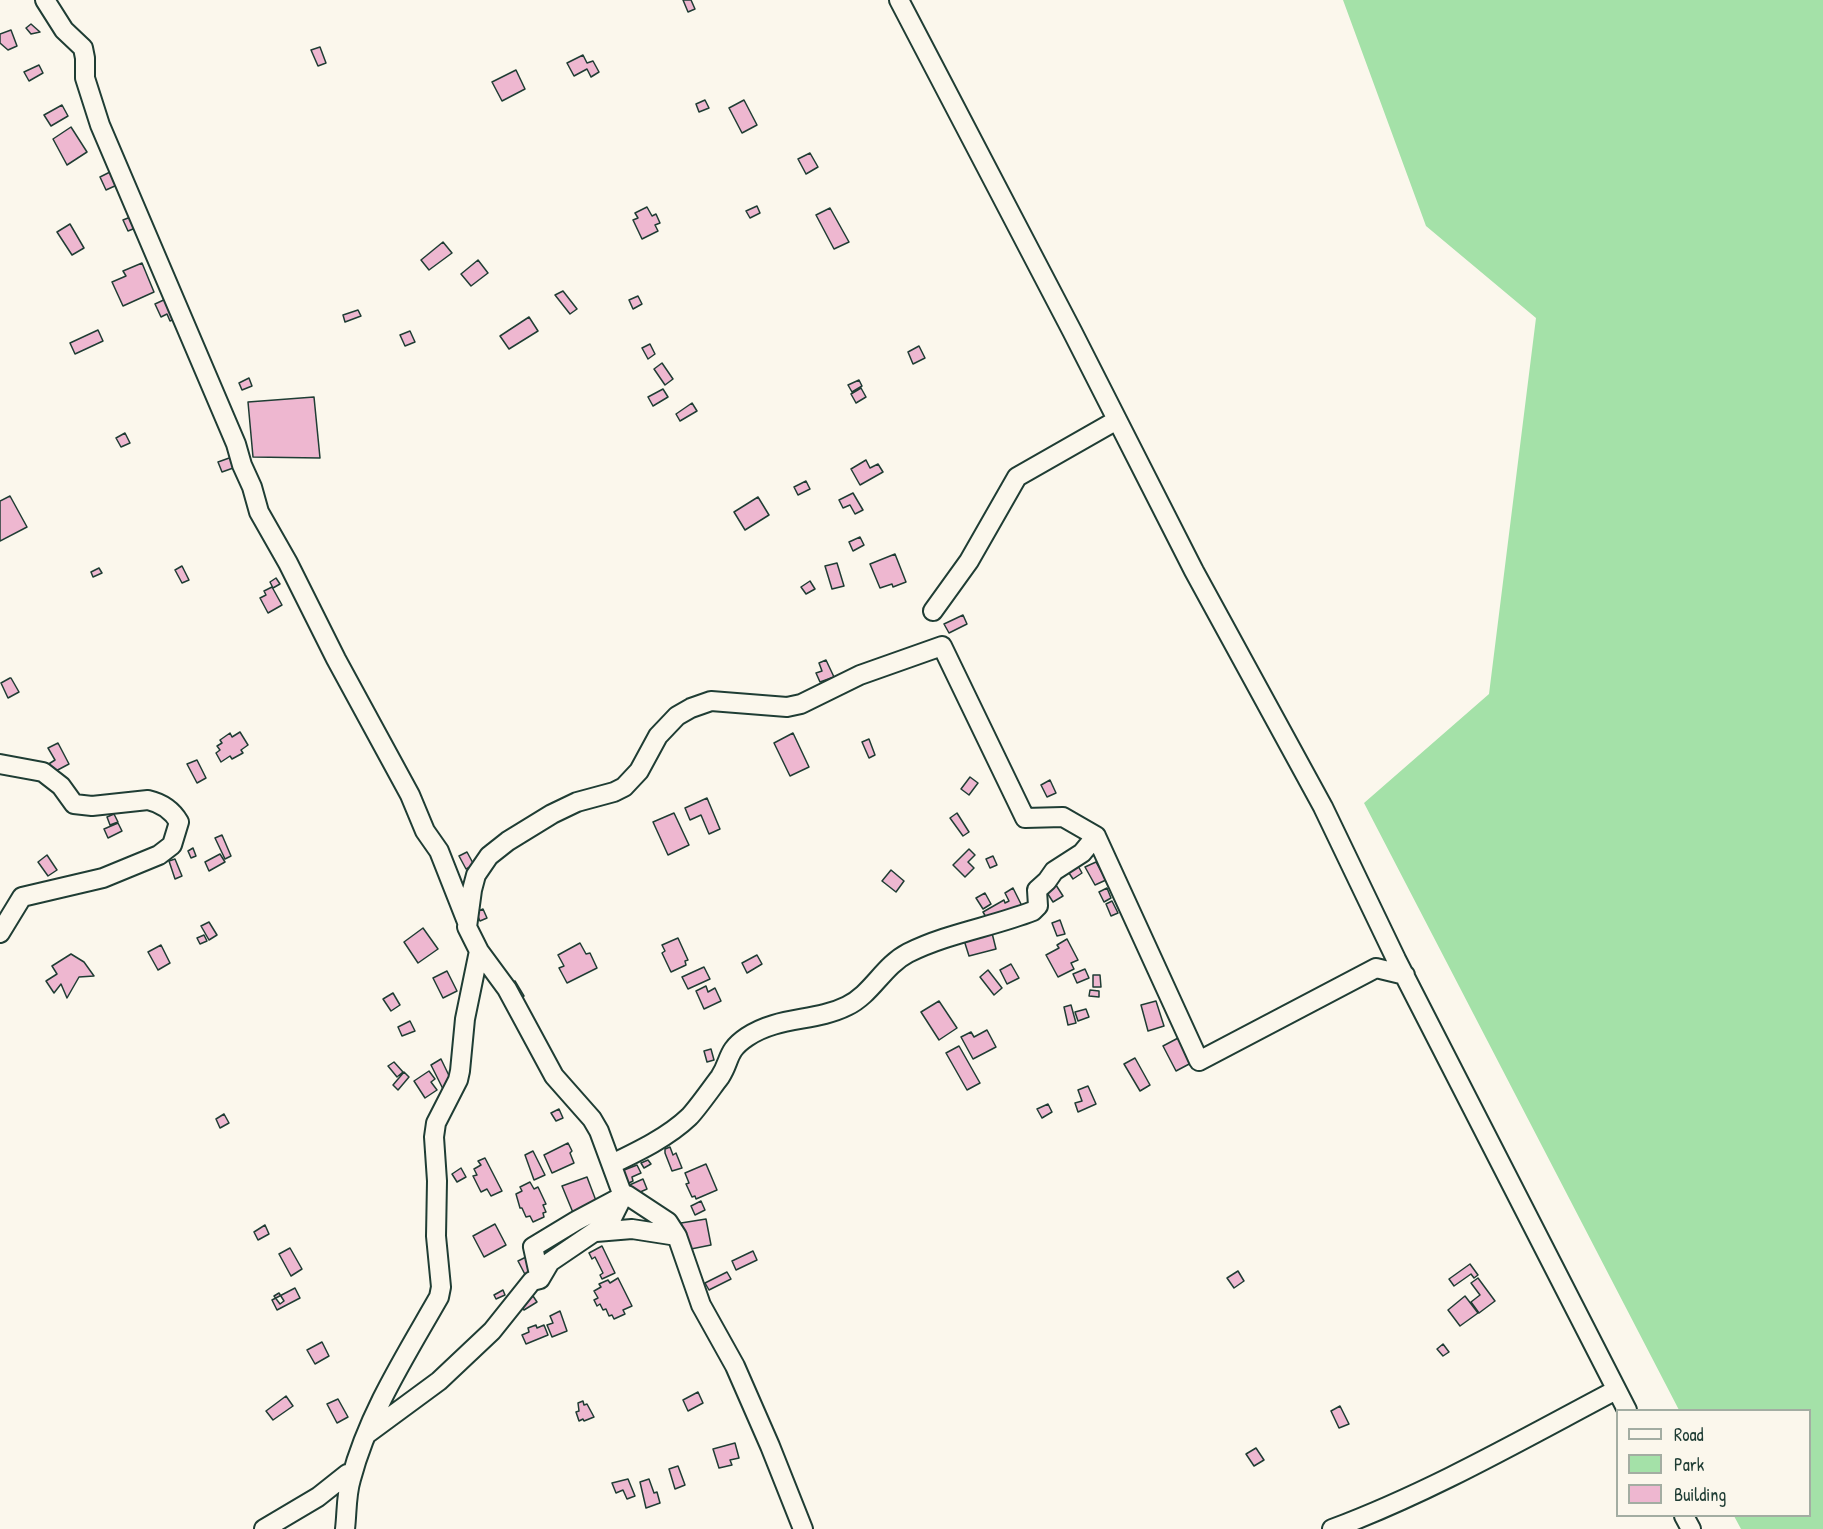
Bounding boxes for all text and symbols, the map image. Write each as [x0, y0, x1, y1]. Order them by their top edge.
legend [1616, 1409, 1811, 1517]
text: Road [1674, 1422, 1704, 1447]
text: Park [1674, 1452, 1704, 1477]
text: Building [1674, 1482, 1726, 1507]

